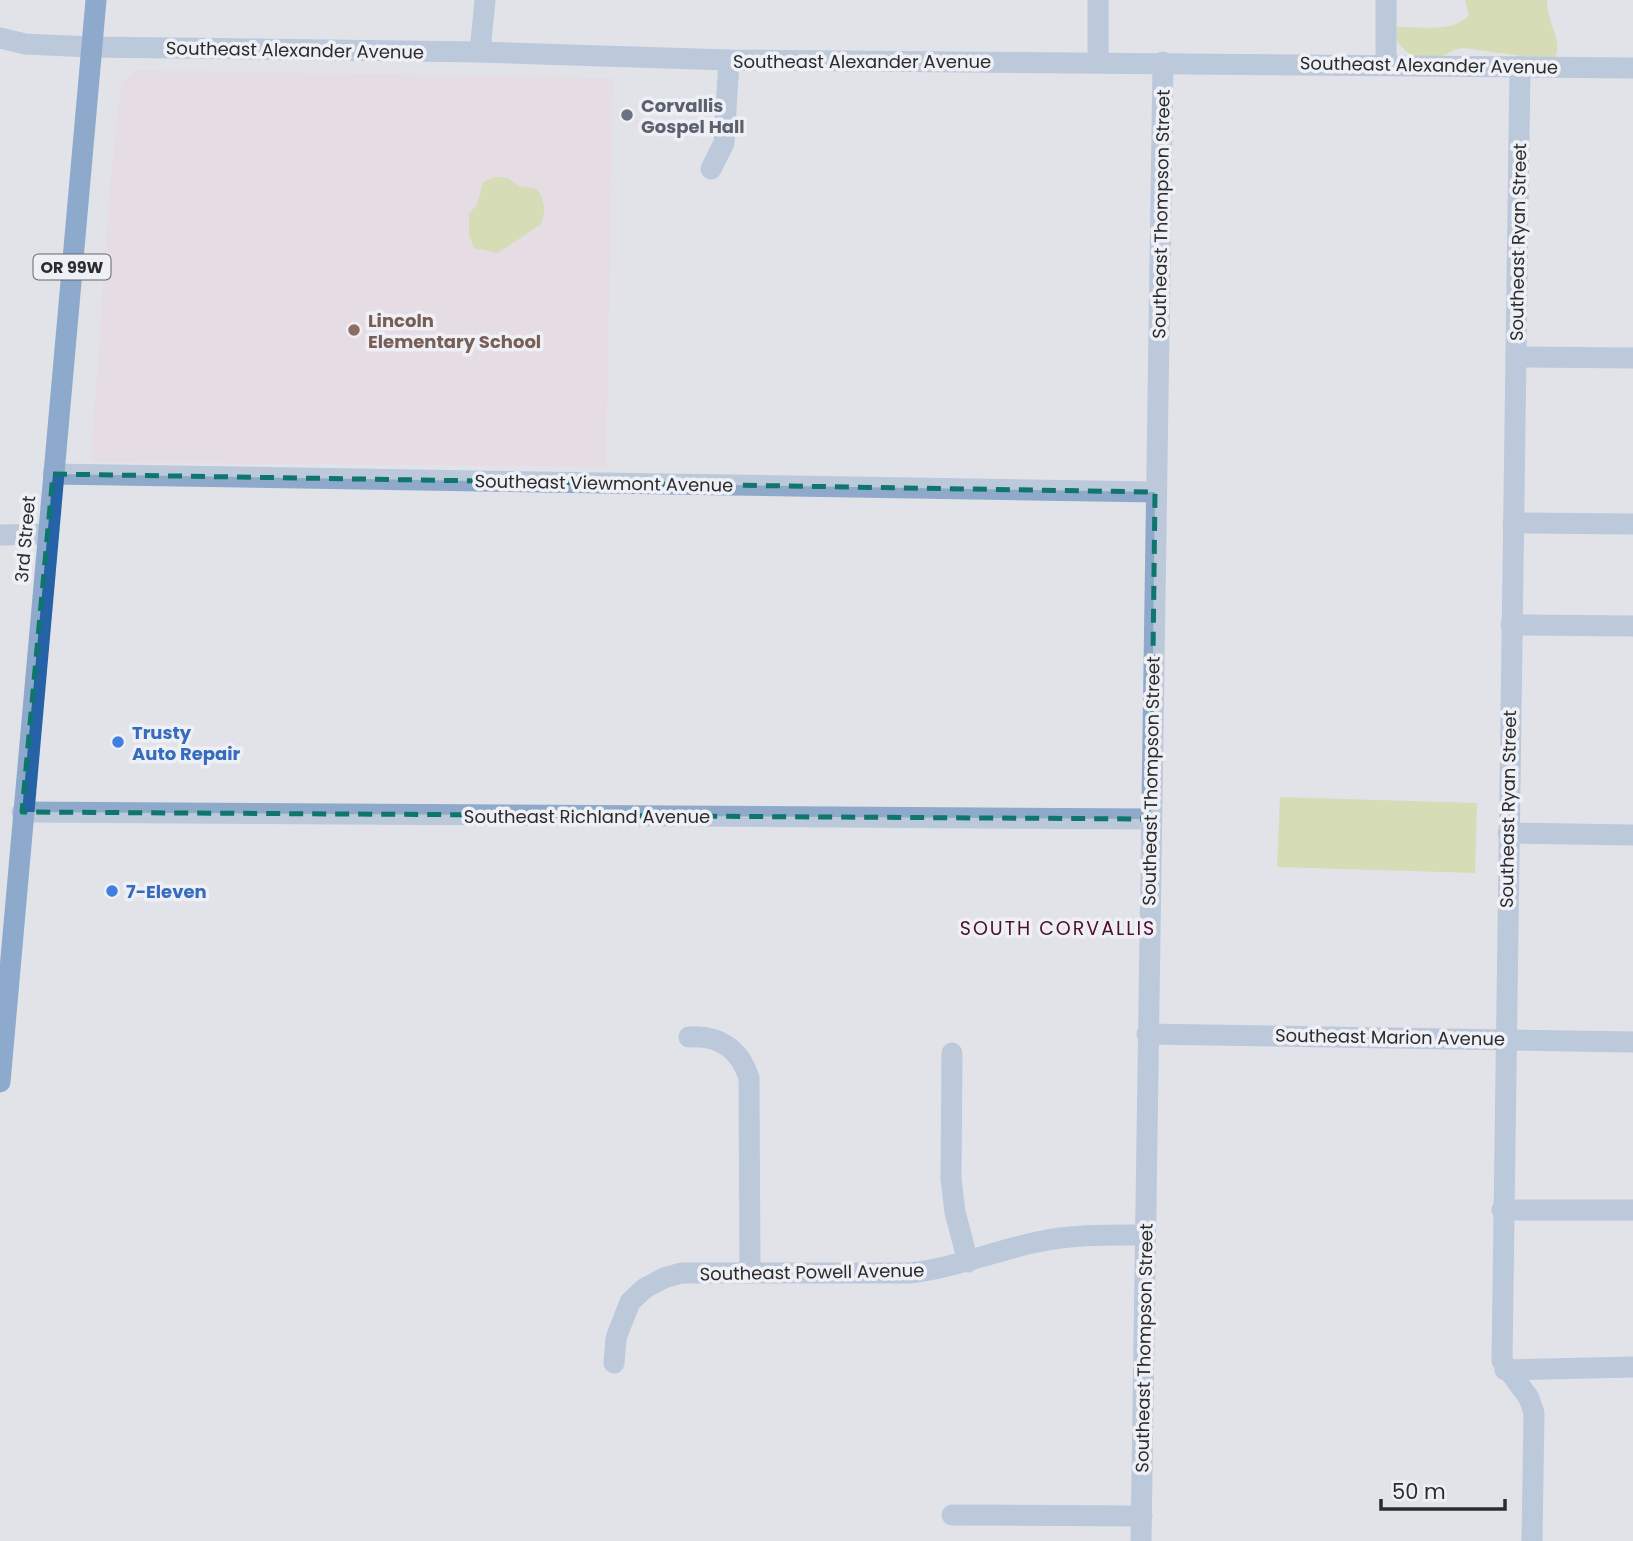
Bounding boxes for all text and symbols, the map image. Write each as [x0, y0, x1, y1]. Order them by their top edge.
street label: Southeast Alexander Avenue [166, 35, 424, 65]
street label: Southeast Alexander Avenue [733, 49, 991, 74]
street label: Southeast Alexander Avenue [1300, 50, 1558, 80]
street label: Southeast Thompson Street [1146, 89, 1176, 339]
place label: Corvallis Gospel Hall [641, 93, 745, 139]
marker: Corvallis Gospel Hall [619, 107, 635, 123]
street label: Southeast Ryan Street [1504, 143, 1532, 341]
road number: OR 99W [34, 255, 110, 280]
place label: Lincoln Elementary School [368, 308, 541, 354]
marker: Lincoln Elementary School [346, 322, 362, 338]
street label: Southeast Viewmont Avenue [474, 468, 734, 498]
street label: 3rd Street [9, 495, 41, 583]
street label: Southeast Thompson Street [1136, 656, 1166, 906]
street label: Southeast Ryan Street [1494, 710, 1522, 908]
place label: Trusty Auto Repair [132, 720, 241, 766]
marker: Trusty Auto Repair [110, 734, 126, 750]
street label: Southeast Richland Avenue [464, 804, 710, 829]
place label: 7-Eleven [126, 879, 207, 904]
marker: 7-Eleven [104, 883, 120, 899]
district label: SOUTH CORVALLIS [960, 915, 1156, 942]
street label: Southeast Marion Avenue [1275, 1022, 1505, 1052]
street label: Southeast Thompson Street [1129, 1223, 1159, 1473]
street label: Southeast Powell Avenue [699, 1258, 925, 1286]
scale bar [1381, 1468, 1505, 1512]
text: 50 m [1392, 1477, 1446, 1506]

